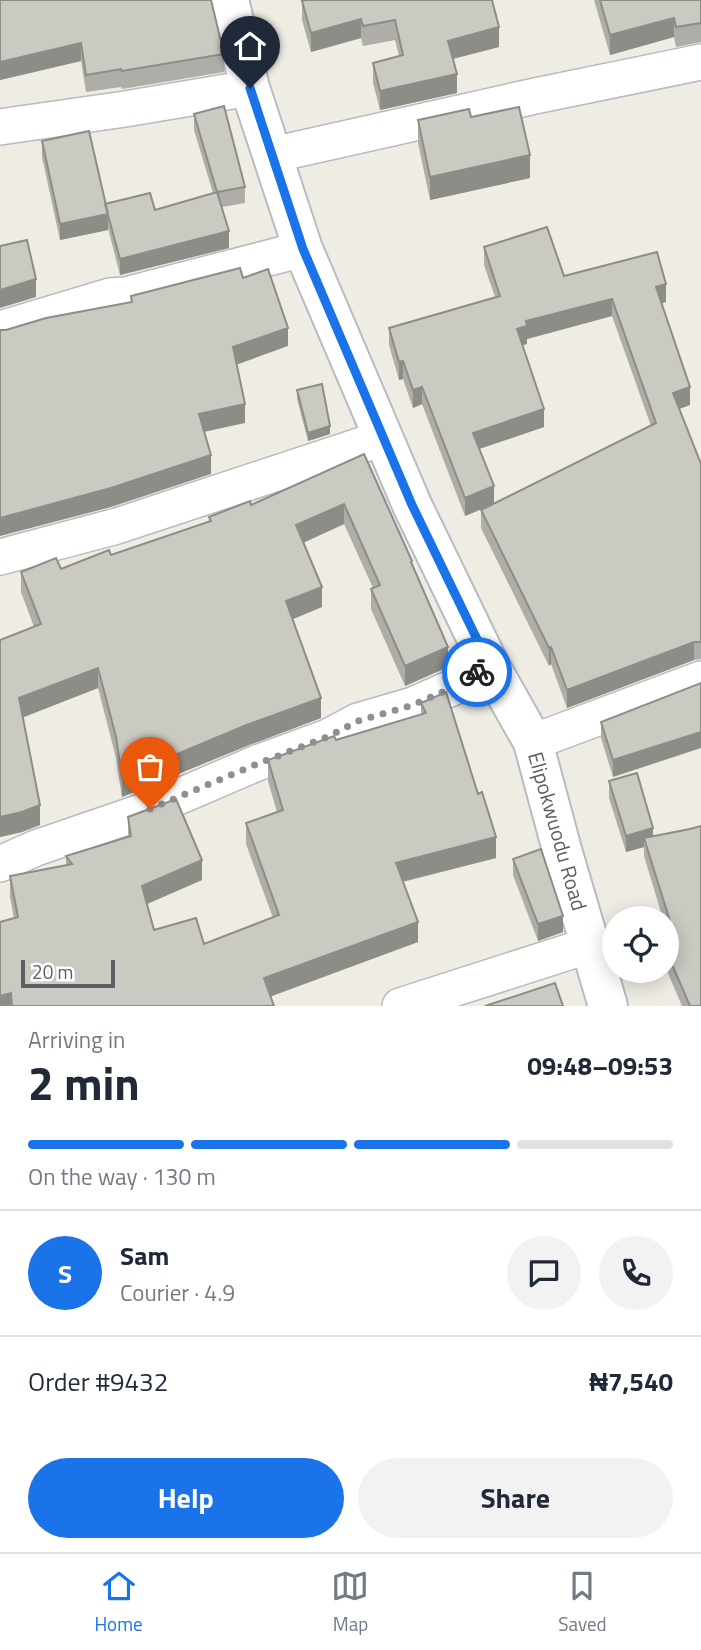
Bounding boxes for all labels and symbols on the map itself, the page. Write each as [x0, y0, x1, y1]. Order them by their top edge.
pin [220, 16, 280, 88]
courier [442, 637, 512, 707]
pin [120, 737, 180, 809]
street label: Elipokwuodu Road [520, 748, 596, 914]
scale bar [21, 957, 116, 989]

